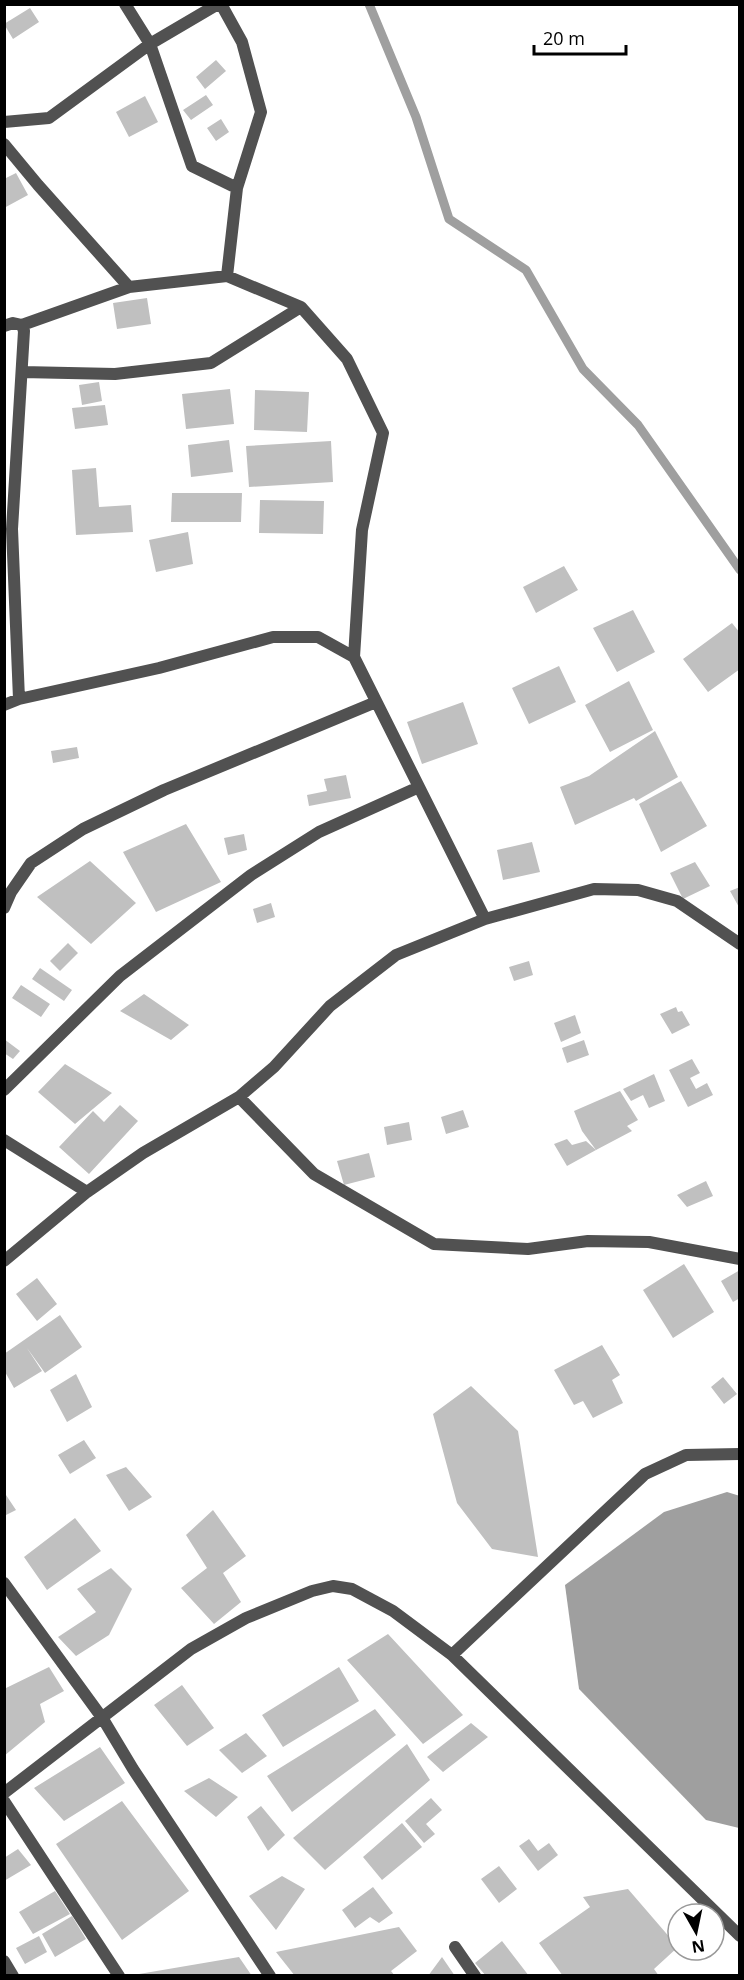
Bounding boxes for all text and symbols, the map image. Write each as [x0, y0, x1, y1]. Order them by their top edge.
scale bar [534, 18, 626, 56]
text: 20 m [543, 26, 585, 50]
north arrow [666, 1902, 726, 1962]
text: N [690, 1935, 706, 1959]

